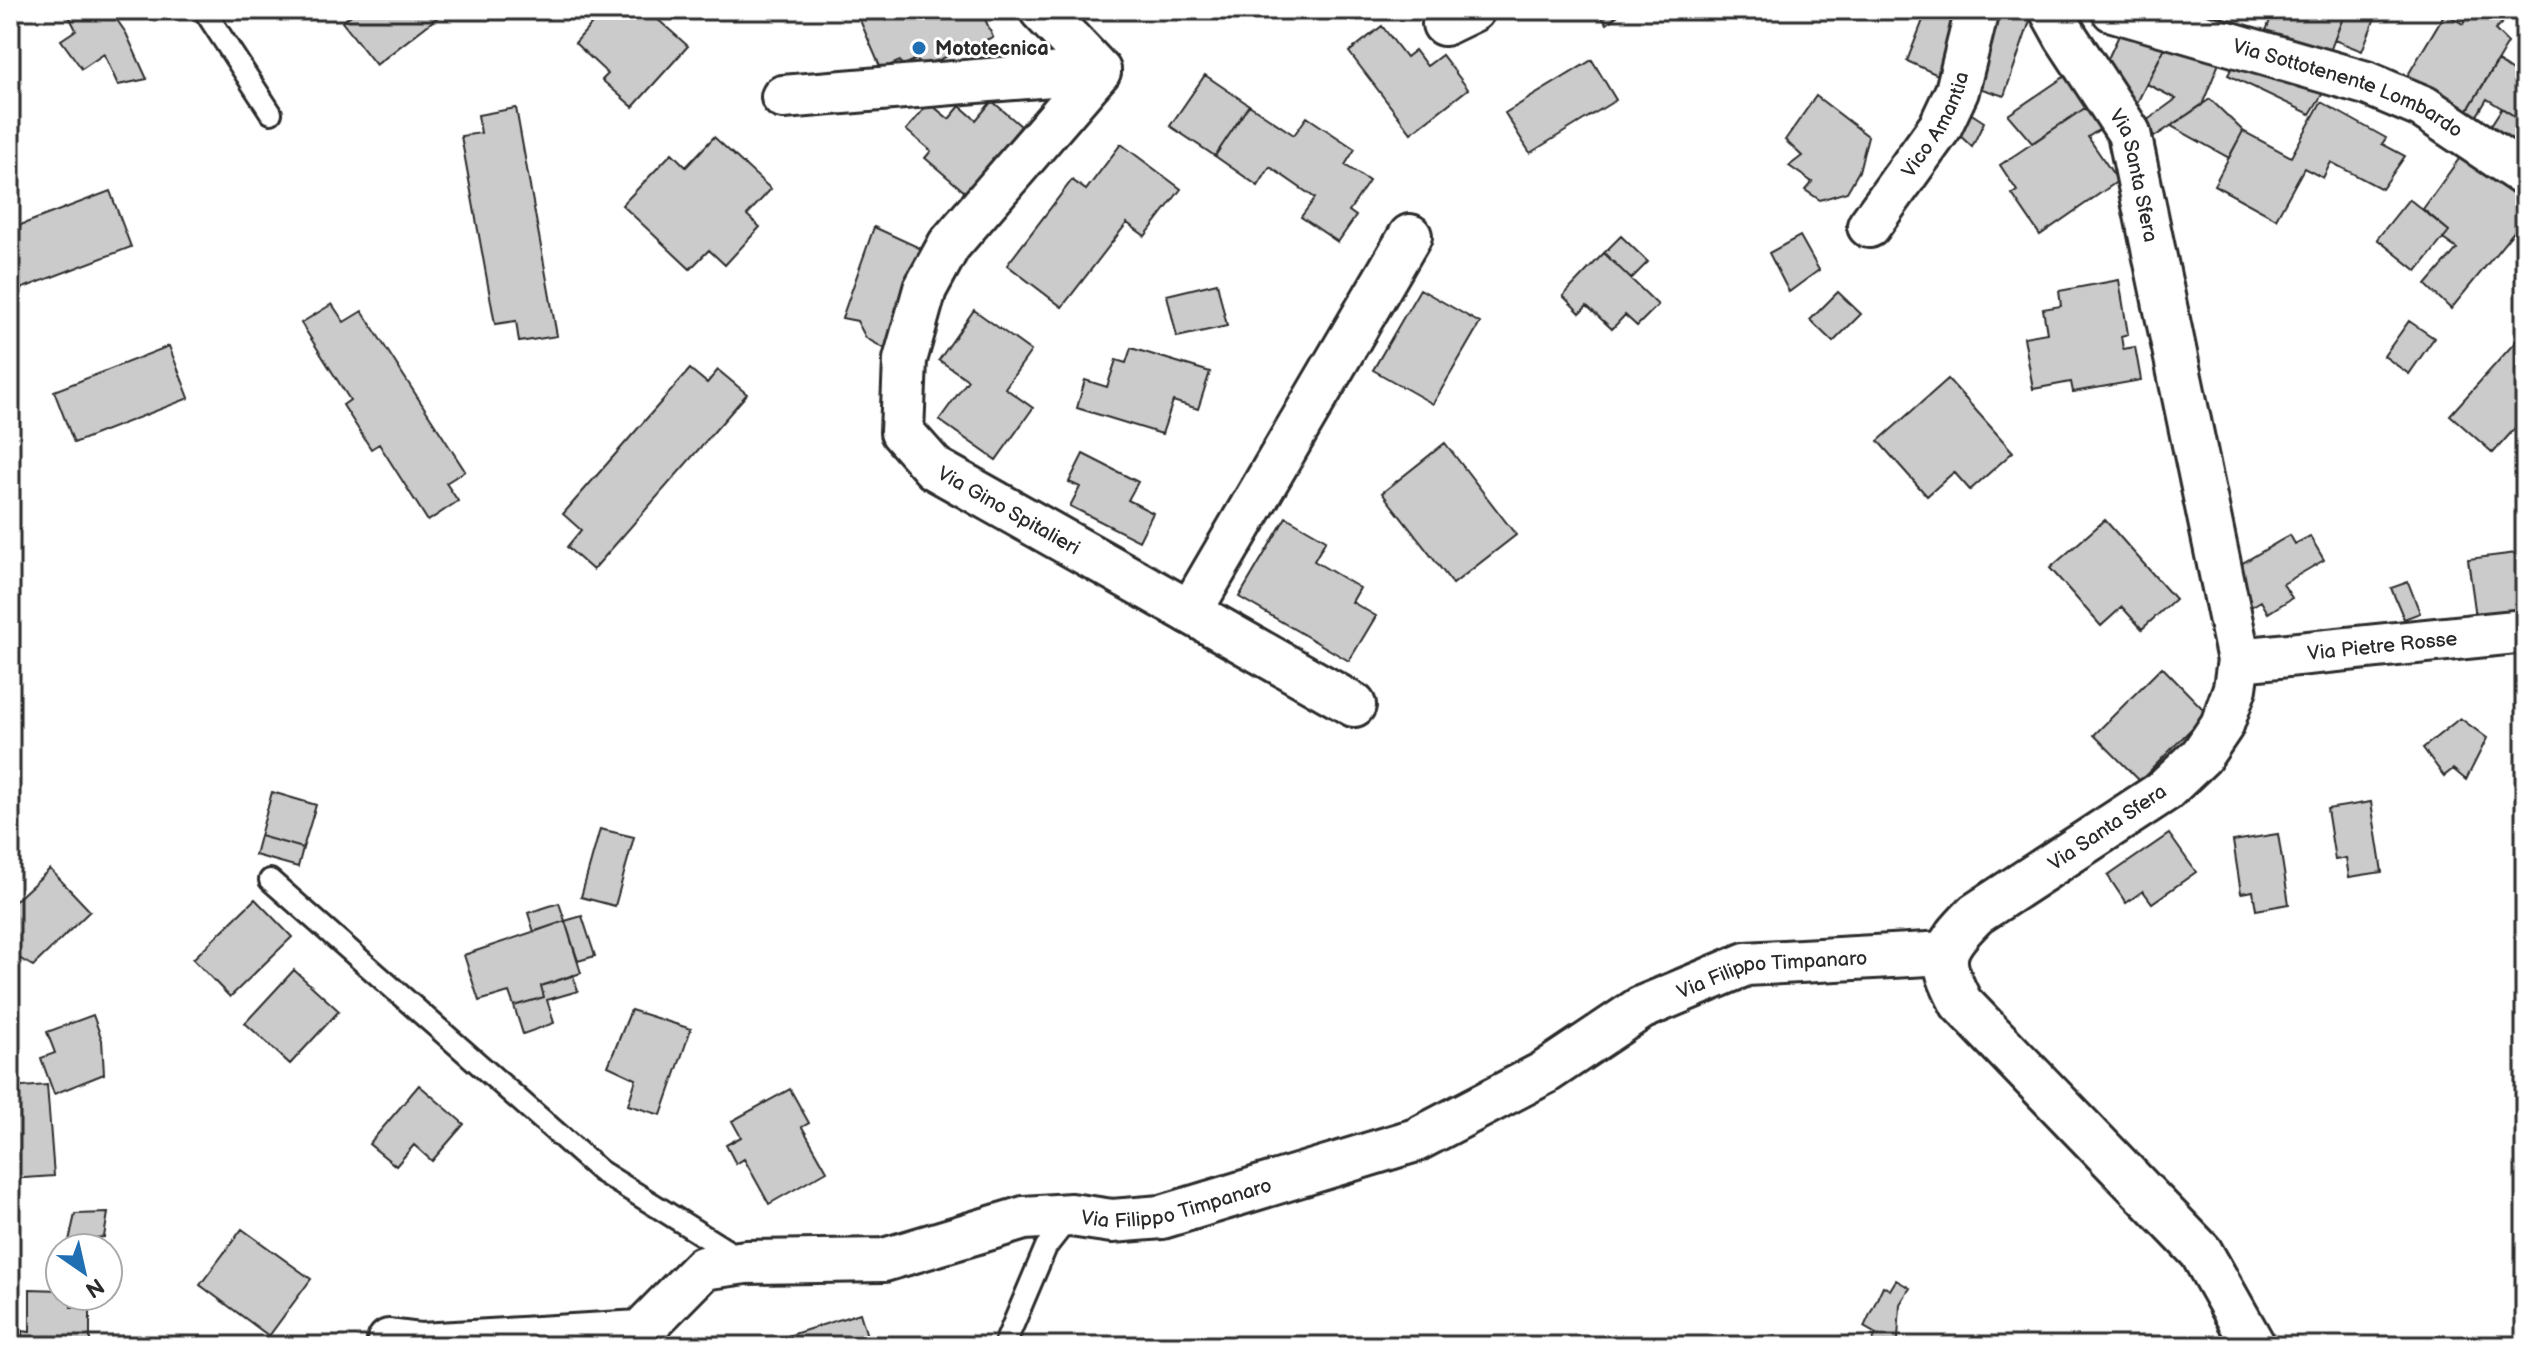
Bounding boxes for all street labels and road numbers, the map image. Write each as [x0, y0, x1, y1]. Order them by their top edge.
street label: Via Sottotenente Lombardo [2230, 34, 2467, 143]
street label: Vico Amantia [1897, 70, 1974, 182]
street label: Via Santa Sfera [2104, 105, 2162, 244]
street label: Via Gino Spitalieri [933, 462, 1084, 561]
street label: Via Pietre Rosse [2306, 627, 2459, 666]
street label: Via Santa Sfera [2044, 779, 2171, 876]
street label: Via Filippo Timpanaro [1674, 946, 1868, 1005]
street label: Via Filippo Timpanaro [1079, 1173, 1275, 1234]

